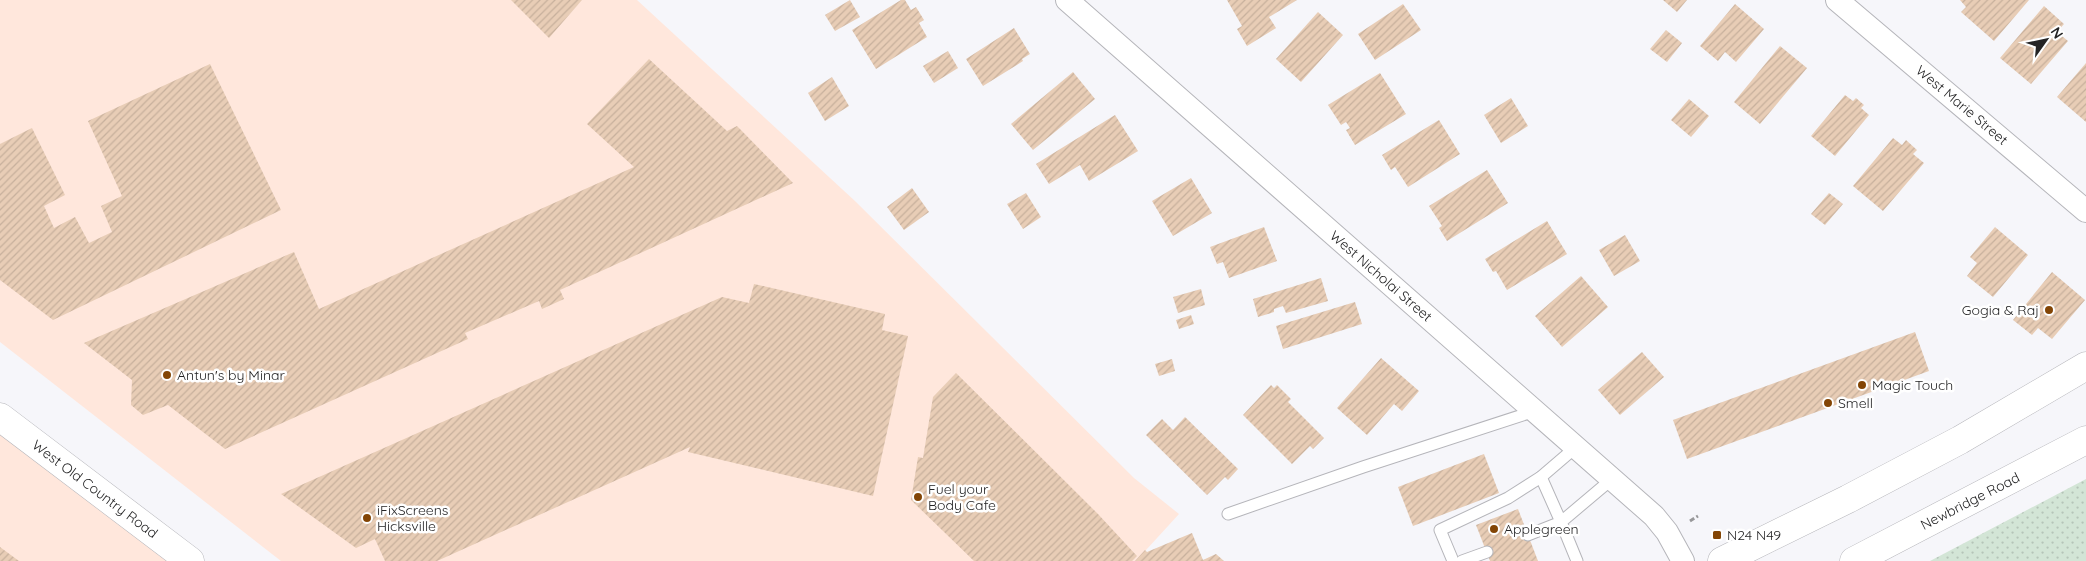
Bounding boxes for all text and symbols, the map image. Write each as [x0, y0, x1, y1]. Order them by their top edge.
north arrow [2021, 15, 2071, 65]
text: N [2047, 24, 2067, 42]
street label: West Marie Street [1912, 61, 2012, 149]
street label: West Nicholai Street [1326, 227, 1436, 326]
place label: Gogia & Raj [1962, 301, 2039, 319]
marker: Gogia & Raj [2043, 304, 2055, 316]
place label: Antun's by Minar [177, 366, 285, 384]
marker: Antun's by Minar [161, 369, 173, 381]
place label: Magic Touch [1872, 376, 1953, 394]
marker: Magic Touch [1856, 379, 1868, 391]
place label: Smell [1838, 394, 1873, 412]
marker: Smell [1822, 397, 1834, 409]
street label: West Old Country Road [29, 436, 161, 542]
street label: Newbridge Road [1917, 468, 2023, 534]
place label: Fuel your Body Cafe [928, 480, 996, 514]
marker: Fuel your Body Cafe [912, 491, 924, 503]
place label: iFixScreens Hicksville [377, 501, 448, 535]
marker: iFixScreens Hicksville [361, 512, 373, 524]
place label: Applegreen [1504, 520, 1579, 538]
marker: Applegreen [1488, 523, 1500, 535]
place label: N24 N49 [1727, 526, 1781, 544]
marker: N24 N49 [1711, 529, 1723, 541]

